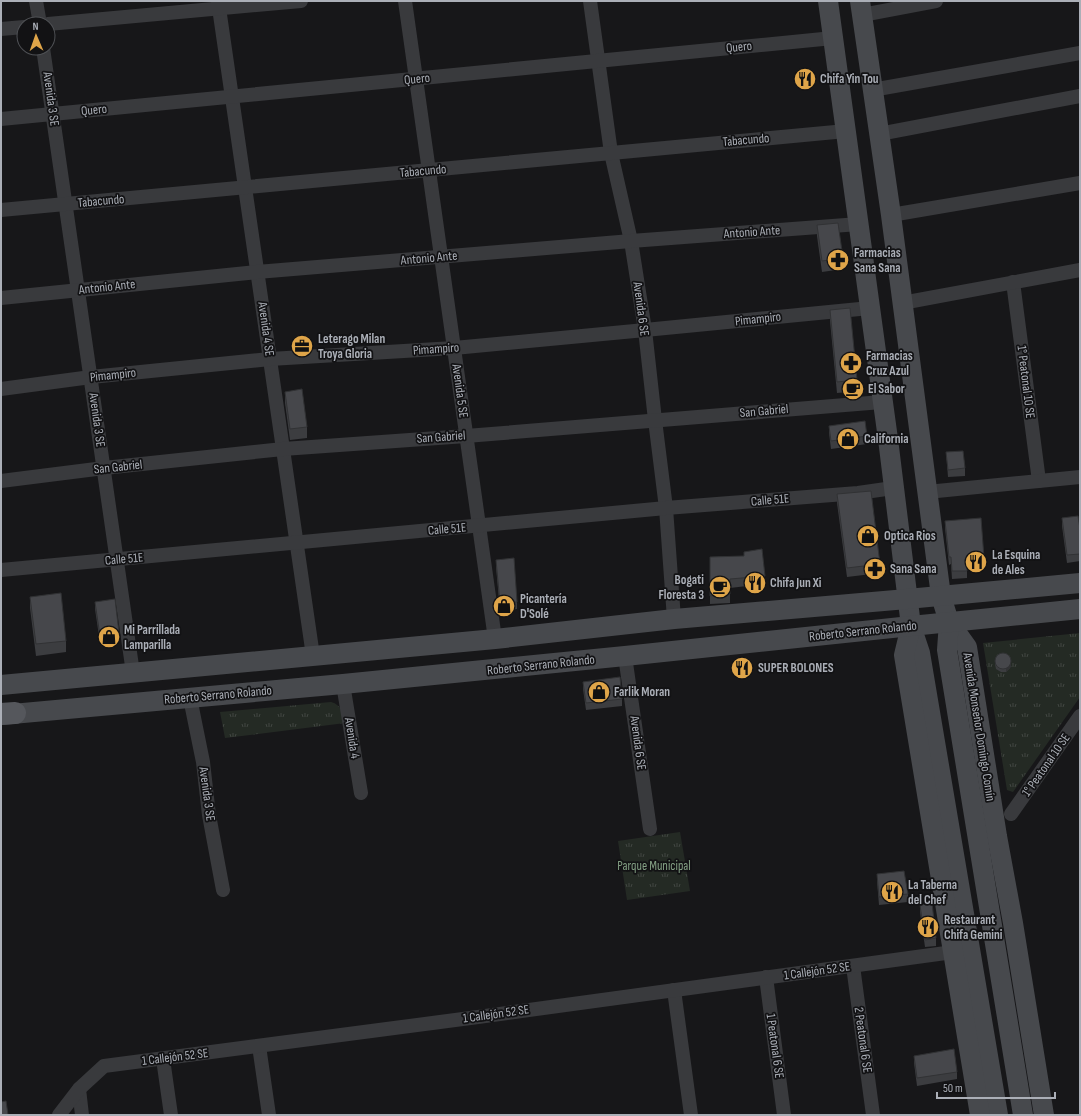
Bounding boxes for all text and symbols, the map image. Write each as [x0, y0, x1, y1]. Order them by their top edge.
north arrow [16, 16, 56, 56]
text: N [33, 20, 39, 33]
street label: Quero [725, 38, 753, 56]
restaurant icon: Chifa Yin Tou [792, 66, 818, 92]
street label: Avenida 3 SE [39, 70, 63, 127]
street label: Quero [403, 70, 431, 88]
place label: Chifa Yin Tou [820, 71, 879, 87]
street label: Quero [80, 101, 108, 119]
street label: Tabacundo [722, 130, 770, 150]
street label: Tabacundo [399, 161, 447, 181]
street label: Tabacundo [77, 191, 125, 211]
street label: Antonio Ante [722, 222, 781, 242]
place label: Farmacias Sana Sana [854, 245, 901, 276]
pharmacy icon: Farmacias Sana Sana [825, 247, 851, 273]
street label: Antonio Ante [399, 248, 458, 269]
street label: Antonio Ante [77, 276, 136, 298]
street label: Avenida 6 SE [629, 280, 653, 337]
street label: Avenida 4 SE [254, 300, 278, 357]
street label: Pimampiro [734, 309, 782, 329]
place label: Leterago Milan Troya Gloria [318, 331, 385, 362]
office icon: Leterago Milan Troya Gloria [289, 333, 315, 359]
street label: Pimampiro [412, 339, 460, 359]
street label: 1° Peatonal 10 SE [1014, 345, 1038, 419]
place label: Farmacias Cruz Azul [866, 348, 913, 379]
pharmacy icon: Farmacias Cruz Azul [838, 350, 864, 376]
street label: Avenida 5 SE [448, 362, 472, 419]
street label: Pimampiro [89, 365, 137, 385]
cafe icon: El Sabor [840, 376, 866, 402]
place label: El Sabor [868, 381, 905, 397]
street label: Avenida 3 SE [85, 391, 109, 448]
street label: San Gabriel [739, 401, 789, 421]
shop icon: California [835, 426, 861, 452]
street label: San Gabriel [416, 427, 466, 447]
place label: California [864, 431, 909, 447]
street label: San Gabriel [93, 456, 143, 478]
street label: Calle 51E [750, 490, 790, 510]
street label: Calle 51E [427, 519, 467, 539]
shop icon: Optica Rios [855, 523, 881, 549]
place label: Optica Rios [884, 528, 936, 544]
place label: La Esquina de Ales [992, 547, 1040, 578]
street label: Calle 51E [104, 549, 144, 569]
restaurant icon: La Esquina de Ales [963, 549, 989, 575]
pharmacy icon: Sana Sana [862, 556, 888, 582]
place label: Sana Sana [890, 561, 937, 577]
restaurant icon: Chifa Jun Xi [742, 570, 768, 596]
place label: Bogati Floresta 3 [659, 572, 704, 603]
cafe icon: Bogati Floresta 3 [707, 574, 733, 600]
place label: Chifa Jun Xi [770, 575, 822, 591]
place label: Picantería D'Solé [520, 591, 567, 622]
shop icon: Picantería D'Solé [491, 593, 517, 619]
street label: Roberto Serrano Rolando [808, 617, 918, 645]
place label: Mi Parrillada Lamparilla [124, 622, 180, 653]
shop icon: Mi Parrillada Lamparilla [96, 624, 122, 650]
street label: Roberto Serrano Rolando [486, 651, 596, 679]
street label: Avenida Monseñor Domingo Comín [959, 651, 999, 802]
restaurant icon: SUPER BOLONES [729, 655, 755, 681]
place label: SUPER BOLONES [758, 660, 834, 676]
shop icon: Farlik Moran [586, 679, 612, 705]
street label: Roberto Serrano Rolando [163, 682, 273, 708]
place label: Farlik Moran [614, 684, 670, 700]
street label: Avenida 6 SE [626, 714, 650, 771]
street label: Avenida 4 [341, 715, 363, 760]
street label: 1° Peatonal 10 SE [1018, 730, 1074, 800]
street label: Avenida 3 SE [195, 765, 219, 822]
park label: Parque Municipal [617, 858, 691, 874]
place label: La Taberna del Chef [908, 877, 957, 908]
restaurant icon: La Taberna del Chef [879, 879, 905, 905]
place label: Restaurant Chifa Gemini [944, 912, 1003, 943]
restaurant icon: Restaurant Chifa Gemini [915, 914, 941, 940]
street label: 1 Callejón 52 SE [783, 958, 851, 984]
street label: 1 Callejón 52 SE [462, 1001, 530, 1027]
street label: 2 Peatonal 6 SE [850, 1006, 876, 1074]
street label: 1 Peatonal 6 SE [763, 1013, 787, 1079]
street label: 1 Callejón 52 SE [141, 1045, 209, 1069]
scale bar [937, 1074, 1055, 1100]
text: 50 m [943, 1081, 963, 1096]

